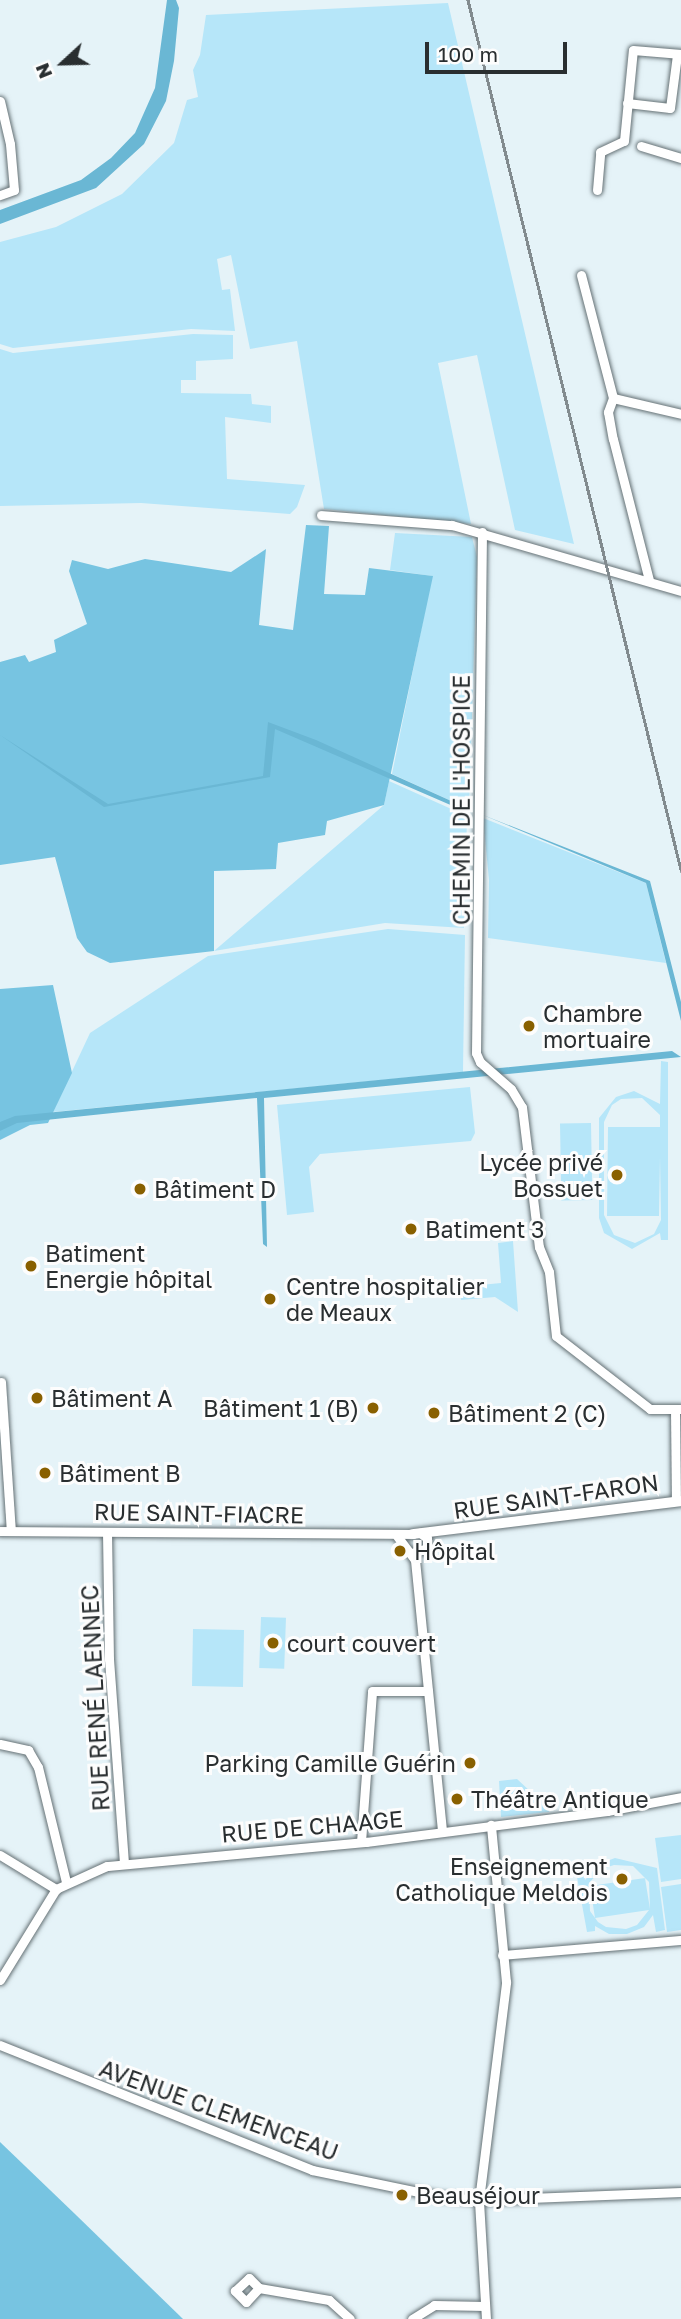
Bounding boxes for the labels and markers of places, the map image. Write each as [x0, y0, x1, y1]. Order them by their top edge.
place label: Chambre mortuaire [543, 999, 651, 1053]
marker: Chambre mortuaire [521, 1018, 537, 1034]
place label: Lycée privé Bossuet [479, 1148, 603, 1202]
marker: Lycée privé Bossuet [609, 1167, 625, 1183]
place label: Bâtiment D [154, 1175, 276, 1203]
marker: Bâtiment D [132, 1181, 148, 1197]
place label: Batiment 3 [425, 1215, 545, 1243]
marker: Batiment 3 [403, 1221, 419, 1237]
place label: Batiment Energie hôpital [45, 1239, 212, 1293]
marker: Batiment Energie hôpital [23, 1258, 39, 1274]
place label: Centre hospitalier de Meaux [286, 1272, 484, 1326]
marker: Centre hospitalier de Meaux [260, 1289, 280, 1309]
place label: Bâtiment A [51, 1384, 173, 1412]
marker: Bâtiment A [29, 1390, 45, 1406]
place label: Bâtiment 1 (B) [203, 1394, 359, 1422]
place label: Bâtiment 2 (C) [448, 1399, 606, 1427]
marker: Bâtiment 1 (B) [365, 1400, 381, 1416]
marker: Bâtiment 2 (C) [426, 1405, 442, 1421]
place label: Bâtiment B [59, 1459, 181, 1487]
marker: Bâtiment B [37, 1465, 53, 1481]
place label: Hôpital [414, 1537, 495, 1565]
marker: Hôpital [392, 1543, 408, 1559]
place label: court couvert [287, 1629, 436, 1657]
marker: court couvert [265, 1635, 281, 1651]
place label: Parking Camille Guérin [205, 1749, 456, 1777]
marker: Parking Camille Guérin [462, 1755, 478, 1771]
place label: Théâtre Antique [471, 1785, 649, 1813]
marker: Théâtre Antique [449, 1791, 465, 1807]
place label: Enseignement Catholique Meldois [395, 1852, 608, 1906]
marker: Enseignement Catholique Meldois [614, 1871, 630, 1887]
place label: Beauséjour [416, 2181, 540, 2209]
marker: Beauséjour [394, 2187, 410, 2203]

